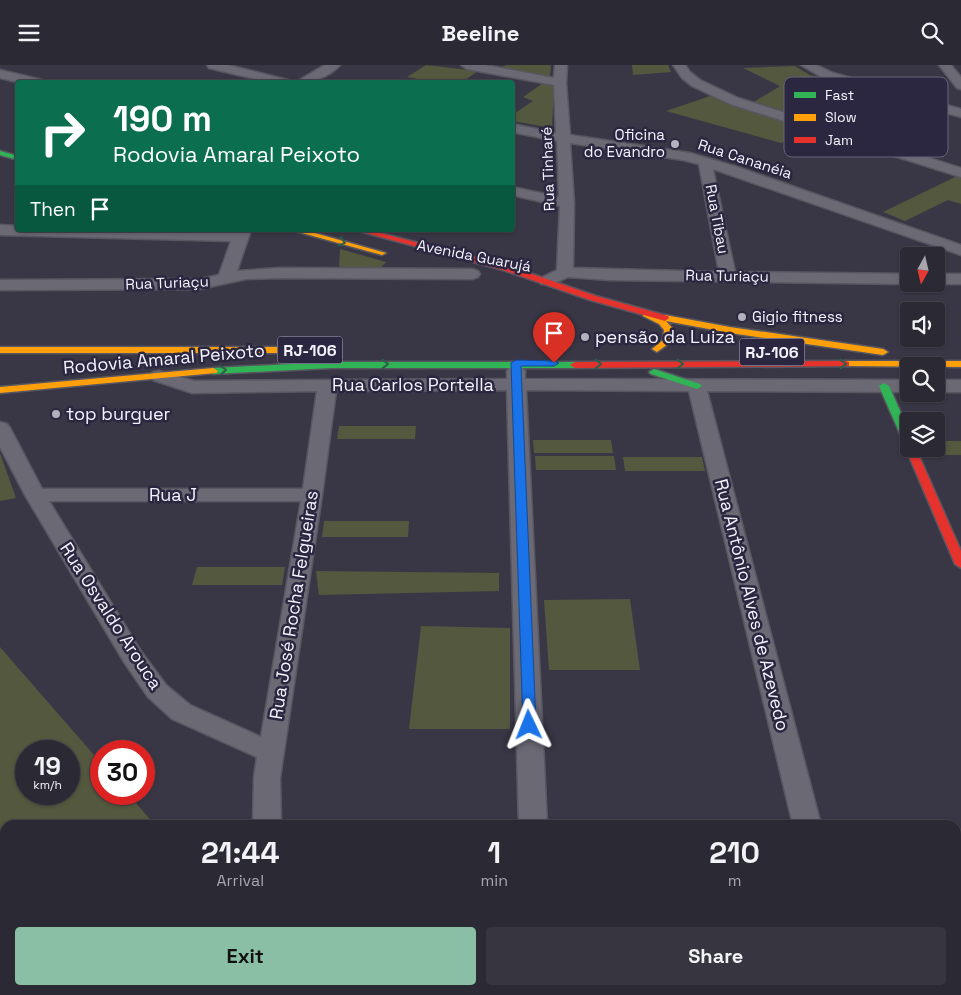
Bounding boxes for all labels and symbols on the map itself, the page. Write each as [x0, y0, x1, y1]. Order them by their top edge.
legend [784, 77, 948, 157]
text: Fast [825, 86, 854, 104]
text: Slow [825, 108, 857, 126]
place label: Oficina do Evandro [584, 125, 665, 161]
street label: Rua Tinharé [537, 126, 558, 212]
text: Jam [825, 131, 853, 149]
street label: Rua Cananéia [696, 134, 795, 183]
marker: Oficina do Evandro [669, 138, 681, 150]
street label: Rua Tibau [701, 183, 734, 255]
street label: Avenida Guarujá [415, 235, 533, 276]
one-way arrow [338, 236, 347, 247]
north arrow [900, 247, 945, 293]
street label: Rua Turiaçu [685, 265, 769, 286]
street label: Rua Turiaçu [125, 272, 209, 293]
place label: Gigio fitness [752, 307, 843, 326]
marker: Gigio fitness [736, 311, 748, 323]
pin [533, 312, 575, 363]
place label: pensão da Luiza [595, 325, 735, 348]
marker: pensão da Luiza [579, 331, 591, 343]
road number: RJ-106 [278, 337, 342, 363]
street label: Rodovia Amaral Peixoto [62, 338, 266, 379]
road number: RJ-106 [740, 339, 804, 365]
one-way arrow [382, 359, 389, 369]
one-way arrow [594, 359, 602, 369]
one-way arrow [676, 359, 684, 369]
one-way arrow [839, 359, 847, 369]
one-way arrow [219, 365, 227, 376]
street label: Rua Carlos Portella [332, 373, 494, 396]
place label: top burguer [66, 402, 171, 425]
marker: top burguer [50, 408, 62, 420]
street label: Rua Antônio Alves de Azevedo [710, 476, 795, 733]
street label: Rua J [149, 483, 197, 506]
street label: Rua José Rocha Felgueiras [264, 489, 323, 721]
street label: Rua Osvaldo Arouca [55, 538, 168, 694]
position arrow [502, 698, 554, 750]
speed limit sign: 30 [90, 740, 155, 805]

